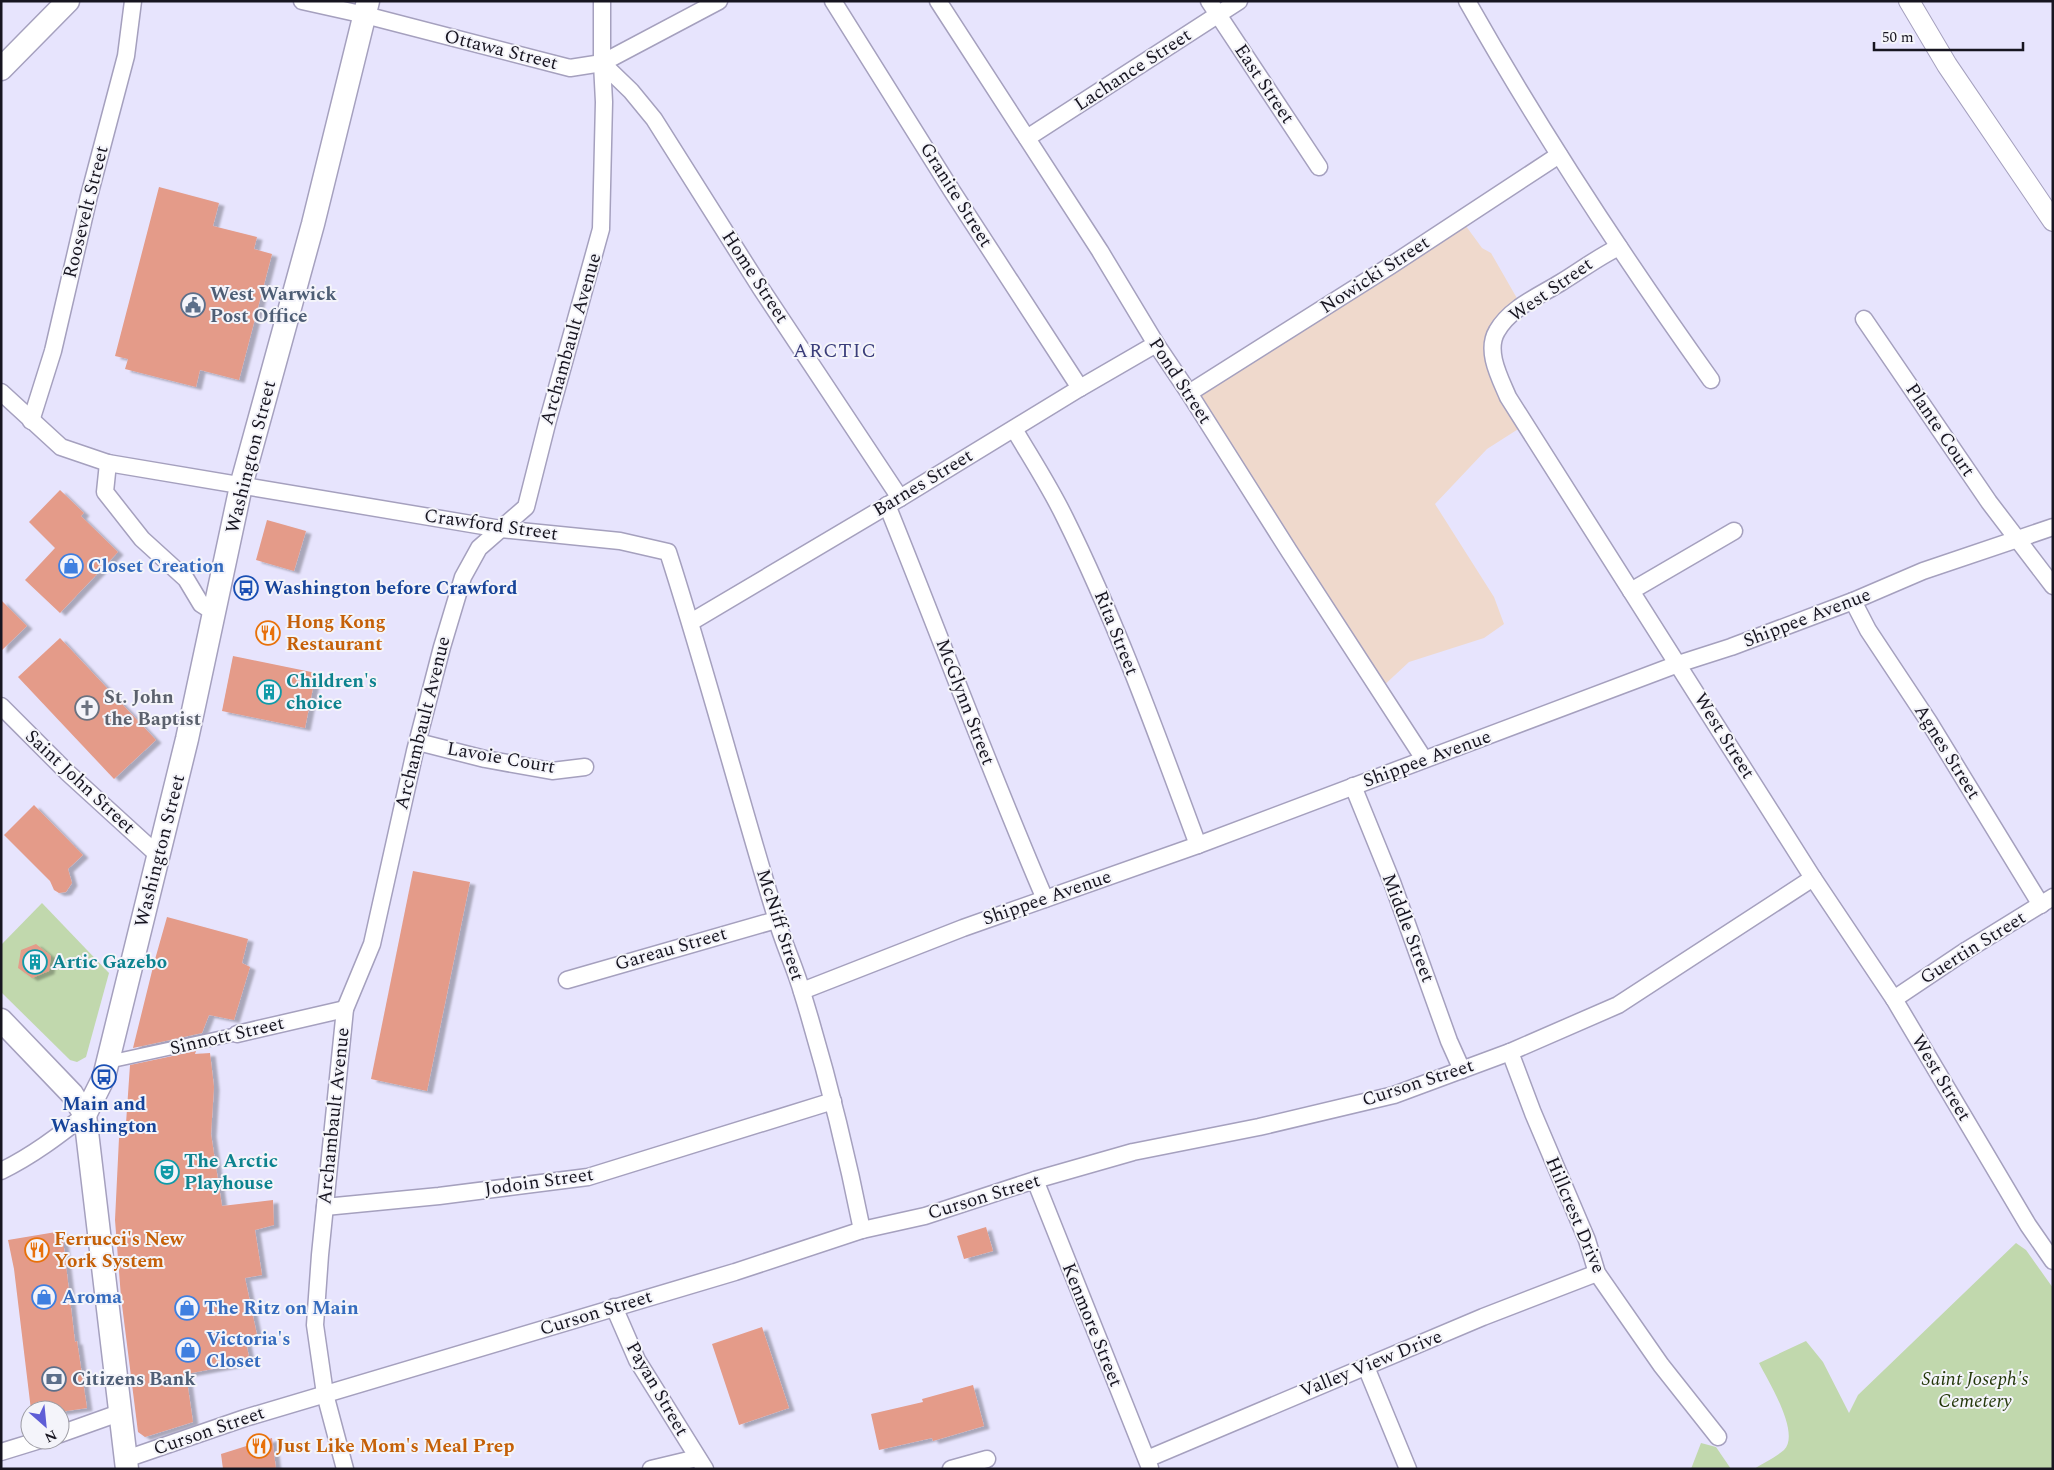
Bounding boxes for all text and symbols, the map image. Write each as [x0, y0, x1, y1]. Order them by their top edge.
scale bar [1874, 20, 2023, 52]
street label: Lachance Street [1069, 21, 1198, 119]
street label: Ottawa Street [441, 22, 561, 78]
text: 50 m [1882, 26, 1914, 49]
street label: East Street [1227, 38, 1302, 130]
street label: Granite Street [912, 137, 1000, 253]
street label: Roosevelt Street [56, 142, 117, 281]
street label: Home Street [714, 225, 796, 329]
street label: Nowicki Street [1314, 228, 1436, 321]
street label: Archambault Avenue [533, 250, 609, 428]
street label: West Street [1503, 250, 1599, 330]
place label: West Warwick Post Office [210, 280, 337, 331]
public building icon: West Warwick Post Office [180, 292, 206, 318]
street label: Pond Street [1141, 332, 1219, 430]
district label: ARCTIC [793, 336, 877, 366]
street label: Washington Street [218, 377, 284, 537]
street label: Plante Court [1898, 377, 1982, 483]
street label: Barnes Street [867, 441, 979, 524]
street label: Crawford Street [422, 501, 560, 549]
place label: Closet Creation [88, 552, 225, 581]
shop icon: Closet Creation [58, 553, 84, 579]
place label: Washington before Crawford [264, 574, 517, 603]
bus stop icon: Washington before Crawford [233, 575, 259, 601]
street label: Shippee Avenue [1739, 580, 1875, 656]
street label: Rita Street [1086, 586, 1146, 680]
place label: Hong Kong Restaurant [286, 608, 386, 659]
restaurant icon: Hong Kong Restaurant [255, 620, 281, 646]
street label: Archambault Avenue [387, 633, 459, 813]
street label: McGlynn Street [928, 635, 1003, 770]
place label: Children's choice [286, 667, 377, 718]
building icon: Children's choice [256, 679, 282, 705]
place label: St. John the Baptist [104, 683, 201, 734]
street label: West Street [1686, 687, 1762, 785]
church icon: St. John the Baptist [74, 695, 100, 721]
street label: Agnes Street [1906, 699, 1988, 805]
street label: Shippee Avenue [1359, 722, 1495, 796]
street label: Saint John Street [18, 723, 142, 841]
street label: Lavoie Court [445, 734, 558, 782]
street label: Washington Street [127, 771, 193, 931]
street label: Shippee Avenue [979, 862, 1115, 934]
street label: McNiff Street [748, 865, 812, 985]
street label: Middle Street [1374, 869, 1442, 987]
street label: Guertin Street [1914, 904, 2032, 992]
street label: Gareau Street [612, 919, 731, 979]
place label: Artic Gazebo [52, 948, 167, 977]
building icon: Artic Gazebo [22, 949, 48, 975]
street label: Sinnott Street [167, 1009, 287, 1063]
street label: Archambault Avenue [310, 1026, 358, 1206]
street label: West Street [1904, 1029, 1978, 1127]
street label: Curson Street [1358, 1051, 1478, 1115]
bus stop icon: Main and Washington [91, 1064, 117, 1090]
place label: Main and Washington [51, 1090, 158, 1141]
place label: The Arctic Playhouse [184, 1147, 278, 1198]
street label: Hillcrest Drive [1537, 1152, 1613, 1278]
theatre icon: The Arctic Playhouse [154, 1159, 180, 1185]
street label: Jodoin Street [483, 1160, 596, 1204]
street label: Curson Street [924, 1166, 1044, 1228]
place label: Ferrucci's New York System [54, 1225, 185, 1276]
restaurant icon: Ferrucci's New York System [24, 1237, 50, 1263]
street label: Kenmore Street [1054, 1259, 1130, 1392]
street label: Curson Street [536, 1282, 656, 1344]
place label: Aroma [62, 1283, 122, 1312]
shop icon: Aroma [31, 1284, 57, 1310]
place label: The Ritz on Main [204, 1294, 359, 1323]
shop icon: The Ritz on Main [174, 1295, 200, 1321]
street label: Valley View Drive [1295, 1322, 1447, 1406]
place label: Victoria's Closet [206, 1325, 291, 1376]
street label: Payan Street [618, 1336, 696, 1442]
shop icon: Victoria's Closet [175, 1337, 201, 1363]
place label: Citizens Bank [72, 1365, 196, 1394]
park label: Saint Joseph's Cemetery [1922, 1365, 2029, 1416]
bank icon: Citizens Bank [41, 1366, 67, 1392]
street label: Curson Street [149, 1398, 269, 1464]
north arrow [20, 1400, 70, 1450]
text: N [41, 1424, 61, 1448]
place label: Just Like Mom's Meal Prep [276, 1432, 514, 1461]
restaurant icon: Just Like Mom's Meal Prep [246, 1433, 272, 1459]

